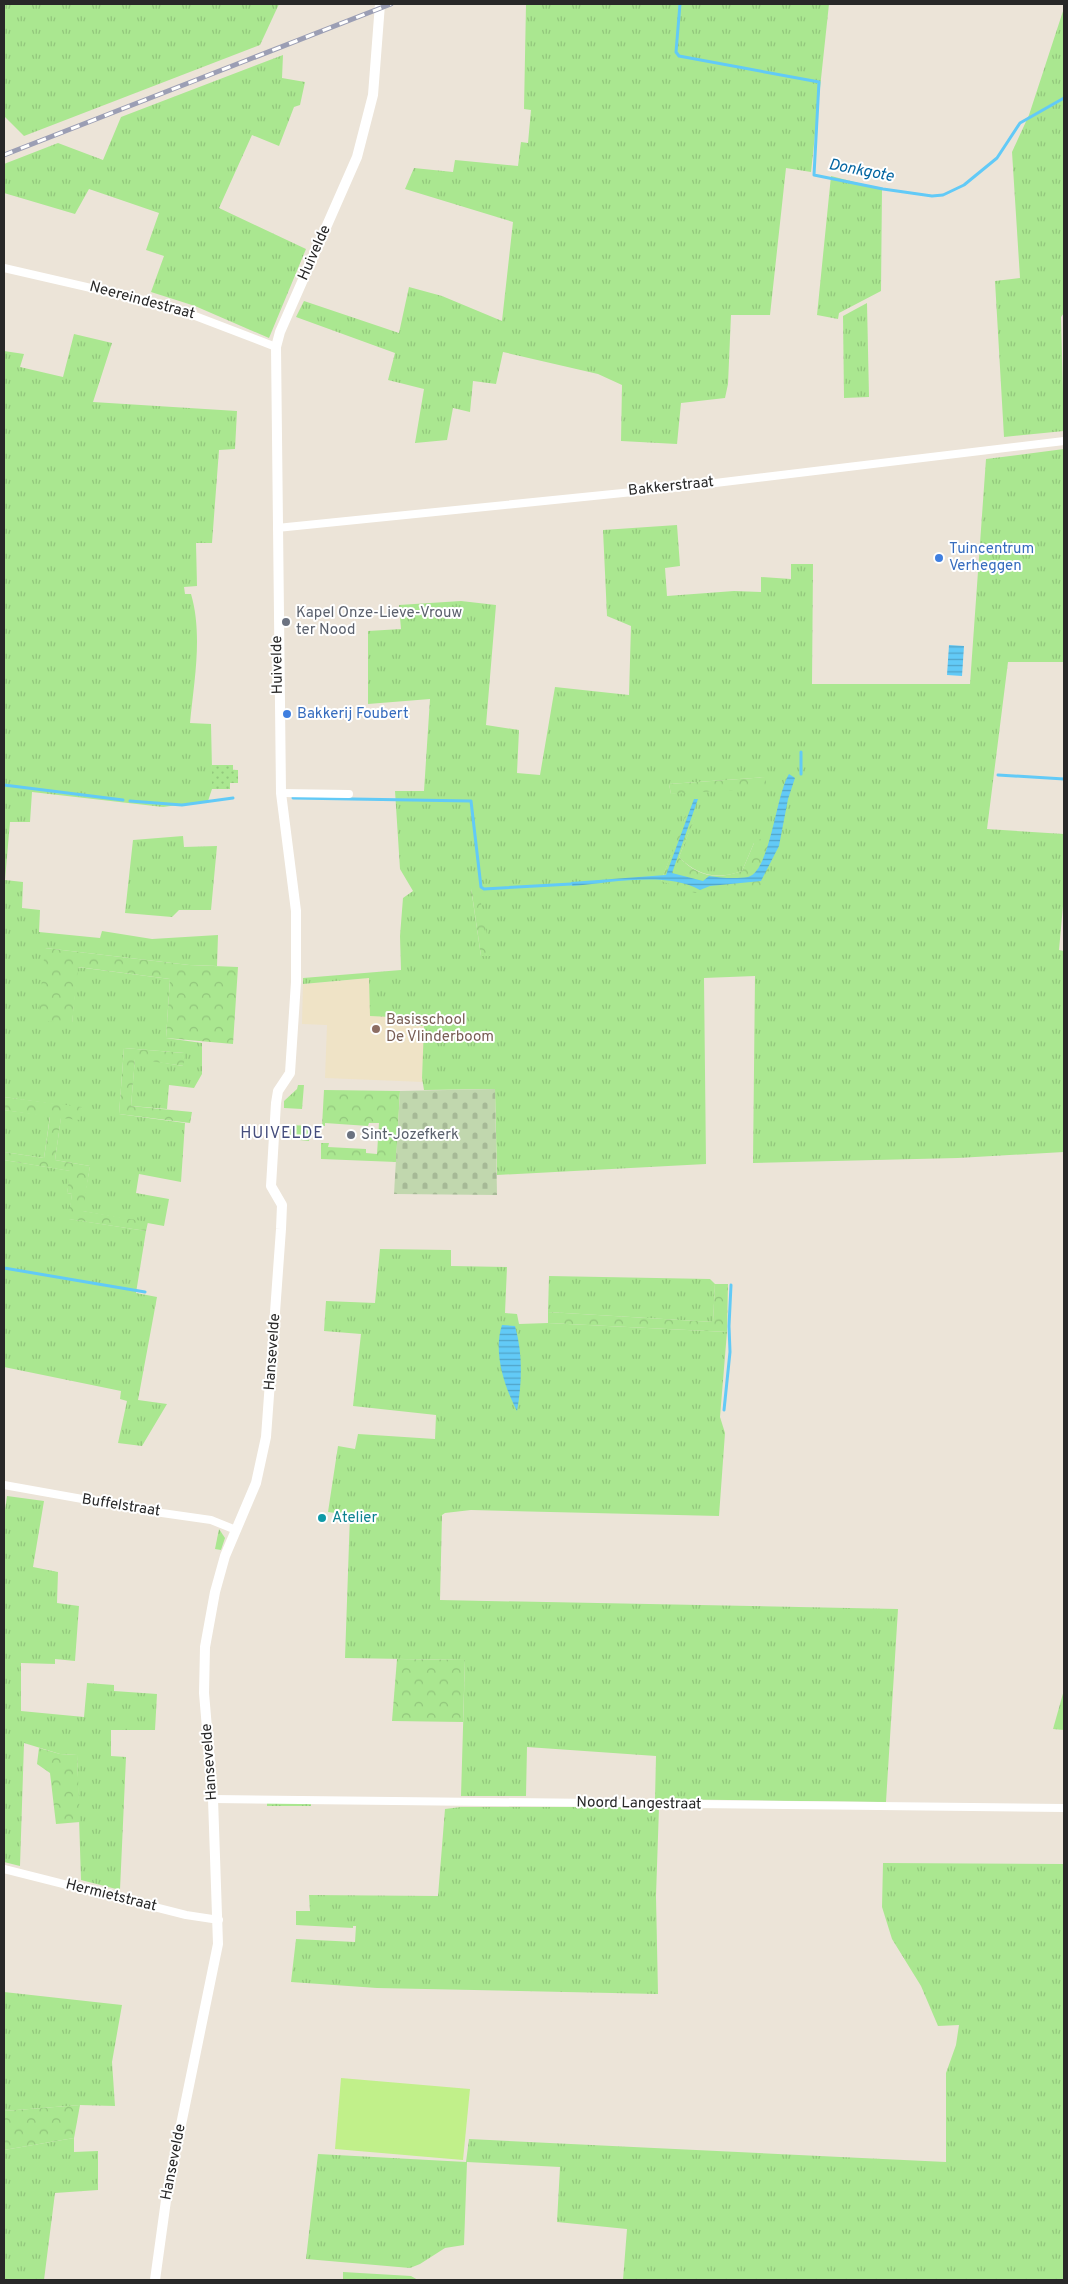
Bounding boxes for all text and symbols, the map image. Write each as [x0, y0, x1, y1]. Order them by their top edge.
water label: Donkgote [827, 155, 896, 187]
street label: Huivelde [294, 222, 336, 284]
street label: Neereindestraat [87, 278, 197, 324]
street label: Bakkerstraat [627, 473, 715, 501]
place label: Tuincentrum Verheggen [949, 540, 1034, 576]
marker: Tuincentrum Verheggen [933, 552, 945, 564]
place label: Kapel Onze-Lieve-Vrouw ter Nood [296, 604, 462, 640]
marker: Kapel Onze-Lieve-Vrouw ter Nood [280, 616, 292, 628]
street label: Huivelde [268, 635, 288, 695]
place label: Bakkerij Foubert [297, 705, 409, 724]
marker: Bakkerij Foubert [281, 708, 293, 720]
place label: Basisschool De Vlinderboom [386, 1011, 494, 1047]
marker: Basisschool De Vlinderboom [370, 1023, 382, 1035]
district label: HUIVELDE [240, 1124, 324, 1144]
place label: Sint-Jozefkerk [361, 1126, 459, 1145]
marker: Sint-Jozefkerk [345, 1129, 357, 1141]
street label: Hansevelde [261, 1313, 285, 1391]
street label: Buffelstraat [80, 1490, 162, 1522]
place label: Atelier [332, 1509, 378, 1528]
marker: Atelier [316, 1512, 328, 1524]
street label: Hansevelde [198, 1723, 222, 1801]
street label: Noord Langestraat [576, 1793, 702, 1815]
street label: Hermietstraat [63, 1875, 159, 1917]
street label: Hansevelde [157, 2122, 191, 2202]

